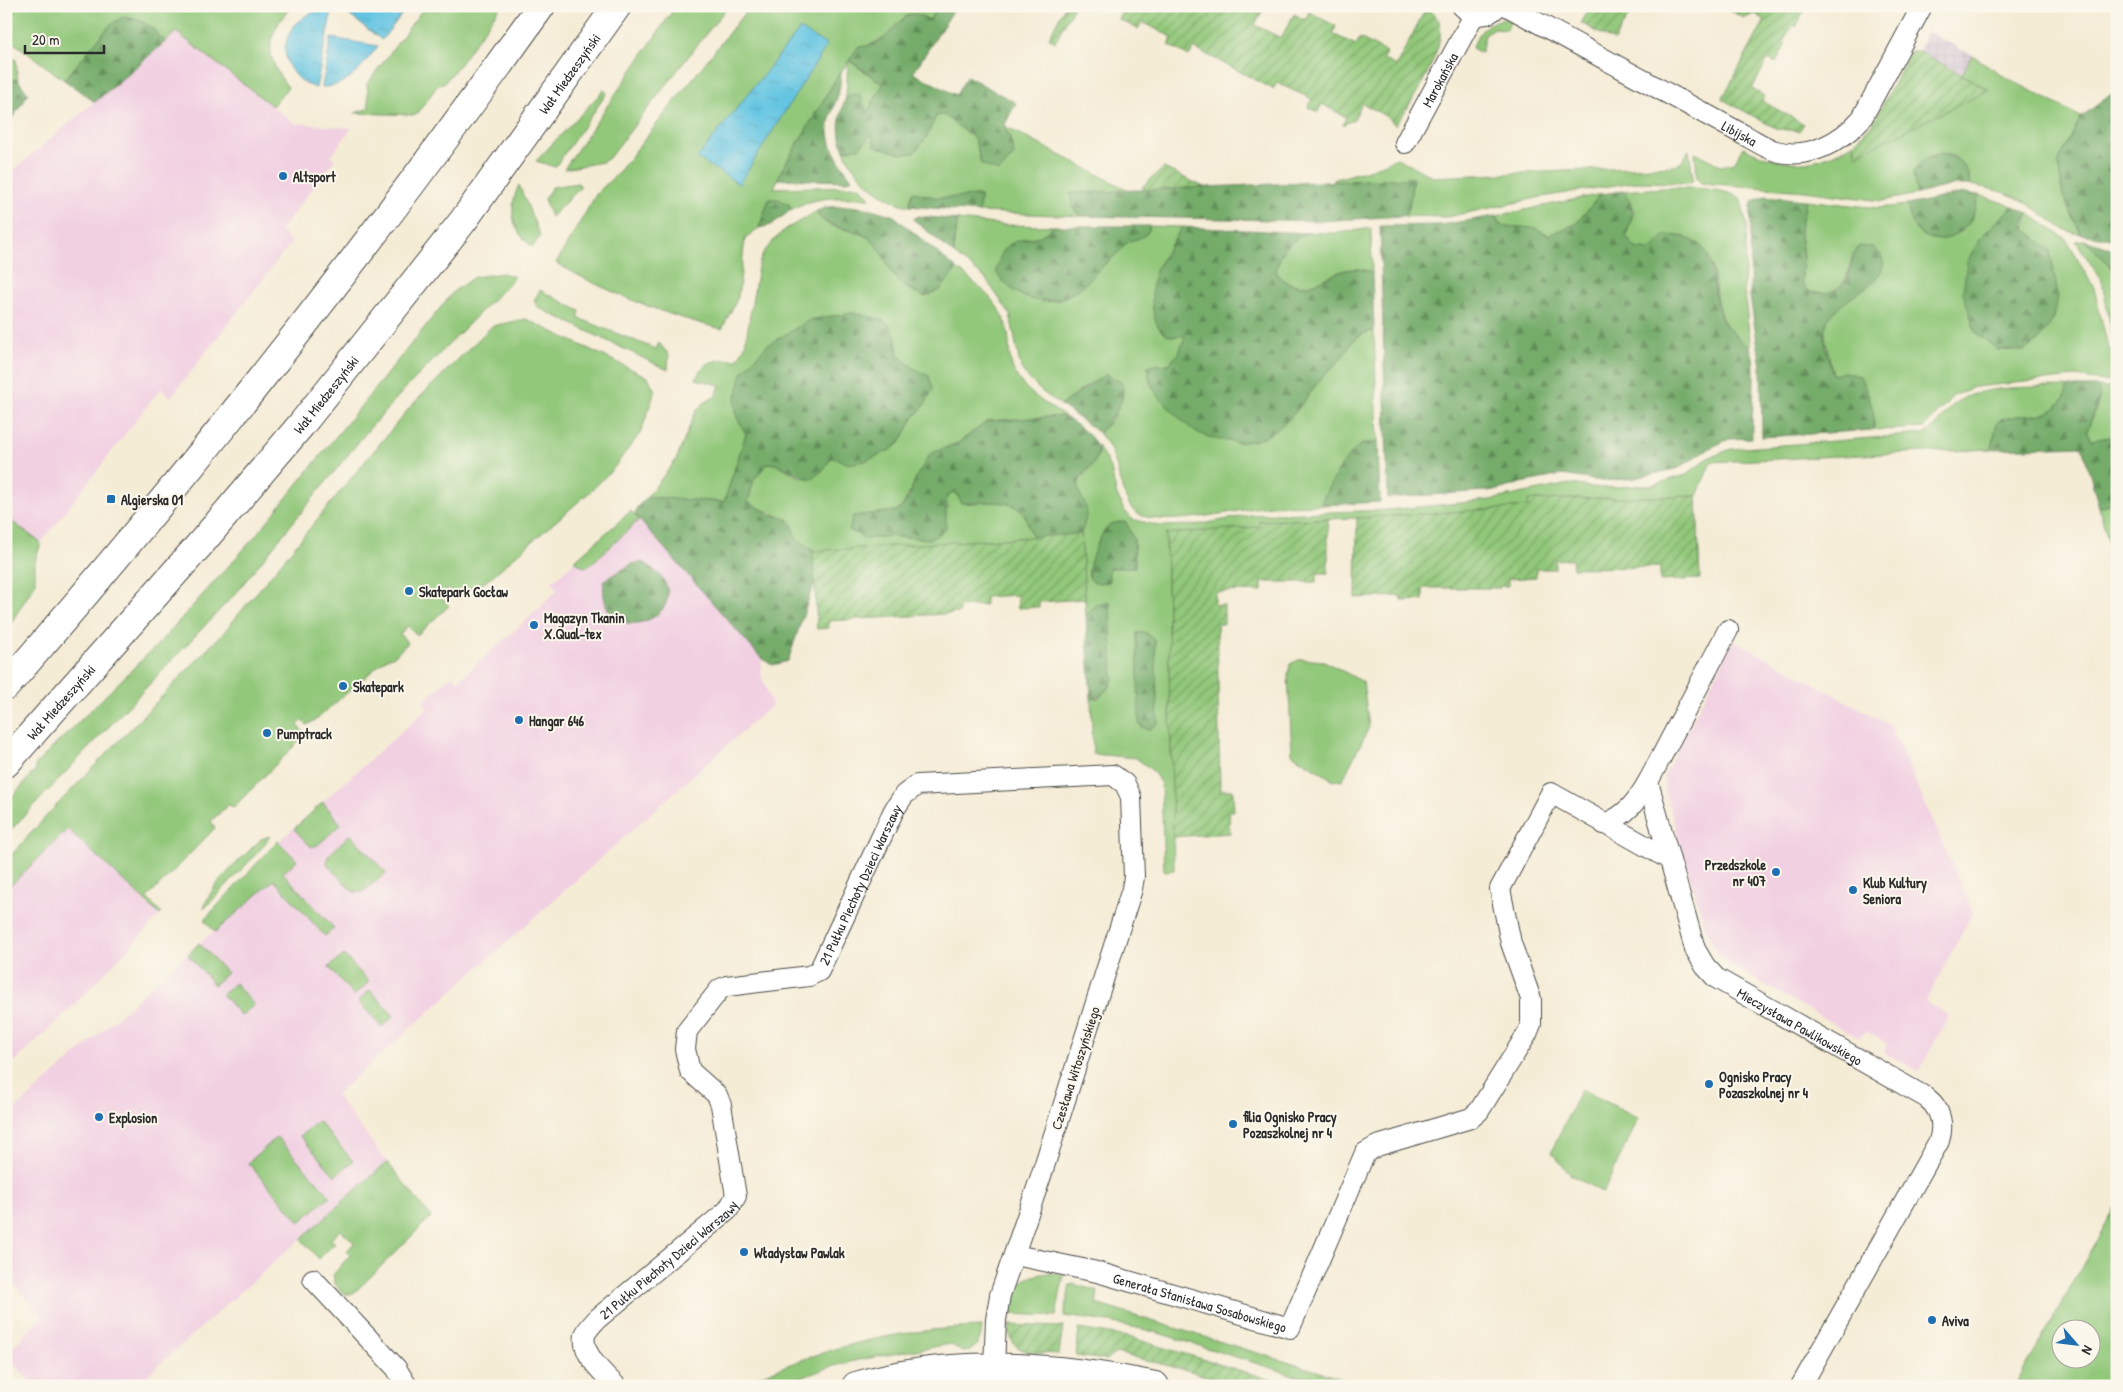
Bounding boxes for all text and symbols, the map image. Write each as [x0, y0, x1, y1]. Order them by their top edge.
scale bar [25, 22, 104, 54]
text: 20 m [32, 29, 59, 50]
street label: Wał Miedzeszyński [534, 29, 604, 117]
street label: Marokańska [1417, 49, 1462, 110]
street label: Libijska [1719, 115, 1761, 150]
place label: Altsport [293, 167, 337, 188]
marker: Altsport [277, 170, 289, 182]
street label: Wał Miedzeszyński [289, 351, 362, 437]
place label: Algierska 01 [121, 490, 183, 511]
marker: Algierska 01 [105, 493, 117, 505]
place label: Skatepark Gocław [419, 582, 509, 603]
marker: Skatepark Gocław [403, 585, 415, 597]
place label: Magazyn Tkanin X.Qual-tex [544, 608, 625, 643]
marker: Magazyn Tkanin X.Qual-tex [528, 619, 540, 631]
street label: Wał Miedzeszyński [22, 660, 99, 743]
place label: Skatepark [353, 677, 404, 698]
marker: Skatepark [337, 680, 349, 692]
place label: Hangar 646 [529, 711, 585, 732]
marker: Hangar 646 [513, 714, 525, 726]
place label: Pumptrack [277, 724, 332, 745]
marker: Pumptrack [261, 727, 273, 739]
street label: 21 Pułku Piechoty Dzieci Warszawy [814, 800, 906, 968]
place label: Przedszkole nr 407 [1705, 855, 1766, 890]
marker: Przedszkole nr 407 [1770, 866, 1782, 878]
place label: Klub Kultury Seniora [1863, 873, 1927, 908]
marker: Klub Kultury Seniora [1847, 884, 1859, 896]
street label: Mieczysława Pawlikowskiego [1734, 983, 1866, 1069]
street label: Czesława Witoszyńskiego [1046, 1004, 1105, 1132]
place label: Ognisko Pracy Pozaszkolnej nr 4 [1719, 1067, 1809, 1103]
marker: Ognisko Pracy Pozaszkolnej nr 4 [1703, 1078, 1715, 1090]
place label: filia Ognisko Pracy Pozaszkolnej nr 4 [1243, 1107, 1337, 1143]
place label: Explosion [109, 1108, 157, 1129]
marker: Explosion [93, 1111, 105, 1123]
marker: filia Ognisko Pracy Pozaszkolnej nr 4 [1227, 1118, 1239, 1130]
street label: 21 Pułku Piechoty Dzieci Warszawy [595, 1196, 742, 1323]
place label: Władysław Pawlak [754, 1243, 845, 1264]
marker: Władysław Pawlak [738, 1246, 750, 1258]
street label: Generała Stanisława Sosabowskiego [1111, 1268, 1289, 1336]
place label: Aviva [1942, 1311, 1969, 1330]
marker: Aviva [1926, 1314, 1938, 1326]
north arrow [2050, 1320, 2100, 1370]
text: N [2078, 1343, 2098, 1359]

